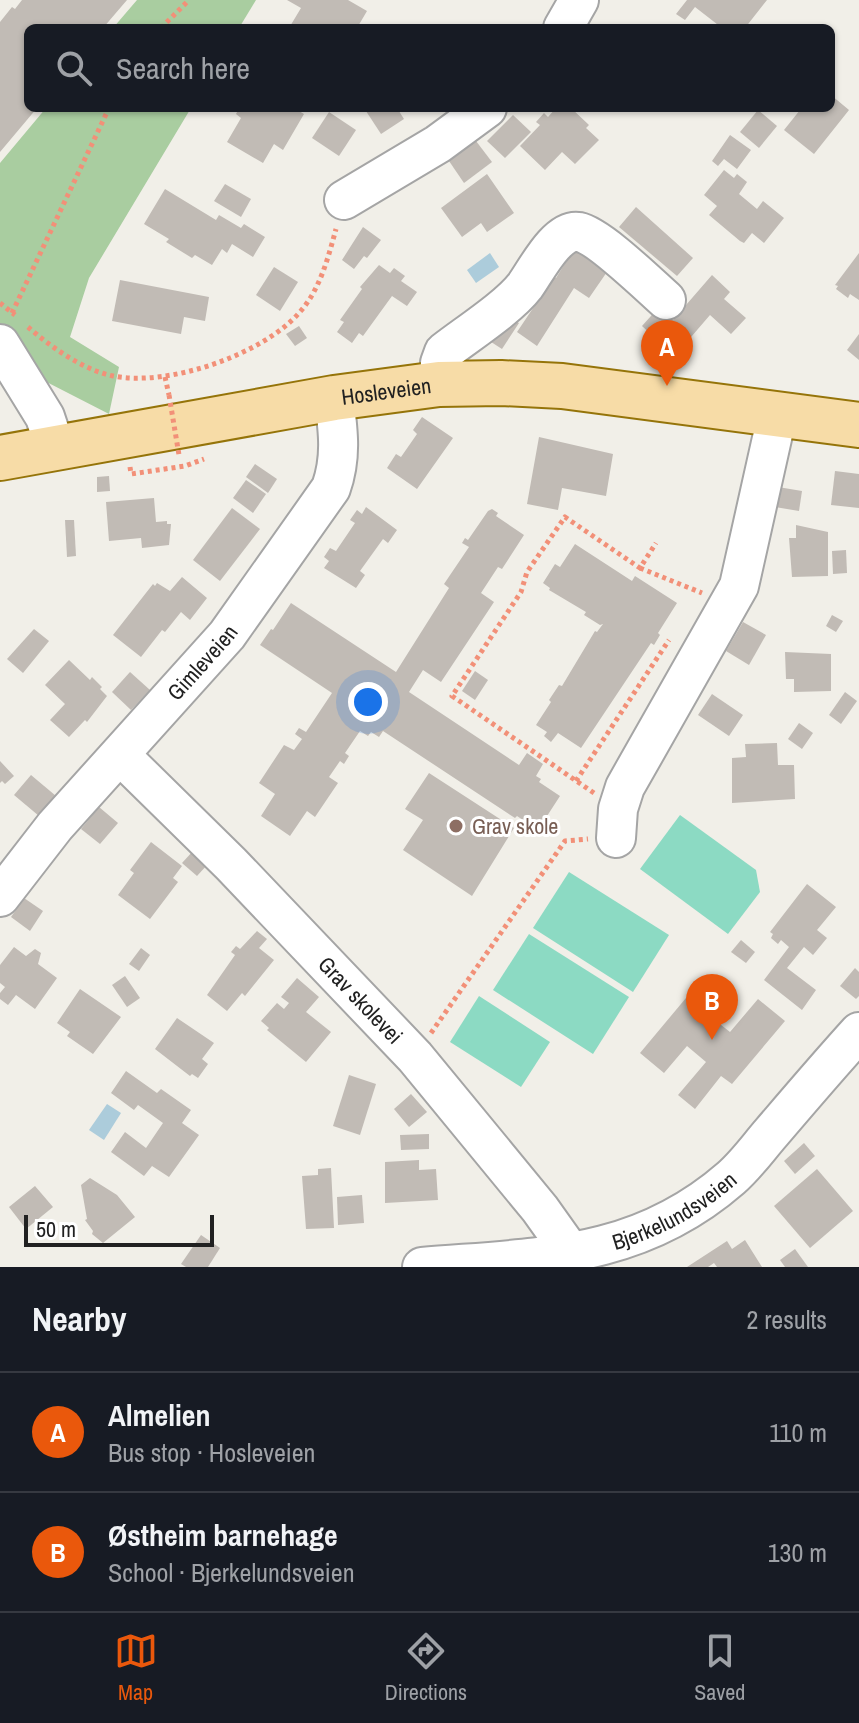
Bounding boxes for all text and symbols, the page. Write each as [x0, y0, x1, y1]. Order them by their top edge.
search box [24, 24, 835, 112]
icon: search [52, 46, 96, 90]
text: Search here [116, 48, 250, 88]
pin: A [641, 320, 693, 386]
street label: Hosleveien [339, 370, 433, 412]
street label: Gimleveien [160, 619, 245, 707]
your location [348, 682, 388, 722]
place label: Grav skole [472, 811, 558, 841]
marker: Grav skole [447, 817, 465, 835]
street label: Grav skolevei [312, 950, 410, 1050]
pin: B [686, 974, 738, 1040]
street label: Bjerkelundsveien [608, 1165, 743, 1257]
scale bar [24, 1211, 214, 1247]
text: 50 m [36, 1214, 76, 1244]
text: Nearby [32, 1296, 127, 1342]
text: 2 results [746, 1302, 827, 1337]
text: Almelien [108, 1395, 211, 1435]
text: A [50, 1415, 66, 1450]
text: 110 m [769, 1415, 827, 1450]
text: Bus stop · Hosleveien [108, 1435, 315, 1470]
text: Østheim barnehage [108, 1515, 338, 1555]
text: B [50, 1535, 66, 1570]
text: 130 m [768, 1535, 827, 1570]
text: School · Bjerkelundsveien [108, 1555, 355, 1590]
tab: Map [114, 1629, 158, 1707]
tab: Directions [385, 1629, 467, 1707]
tab: Saved [694, 1629, 745, 1707]

